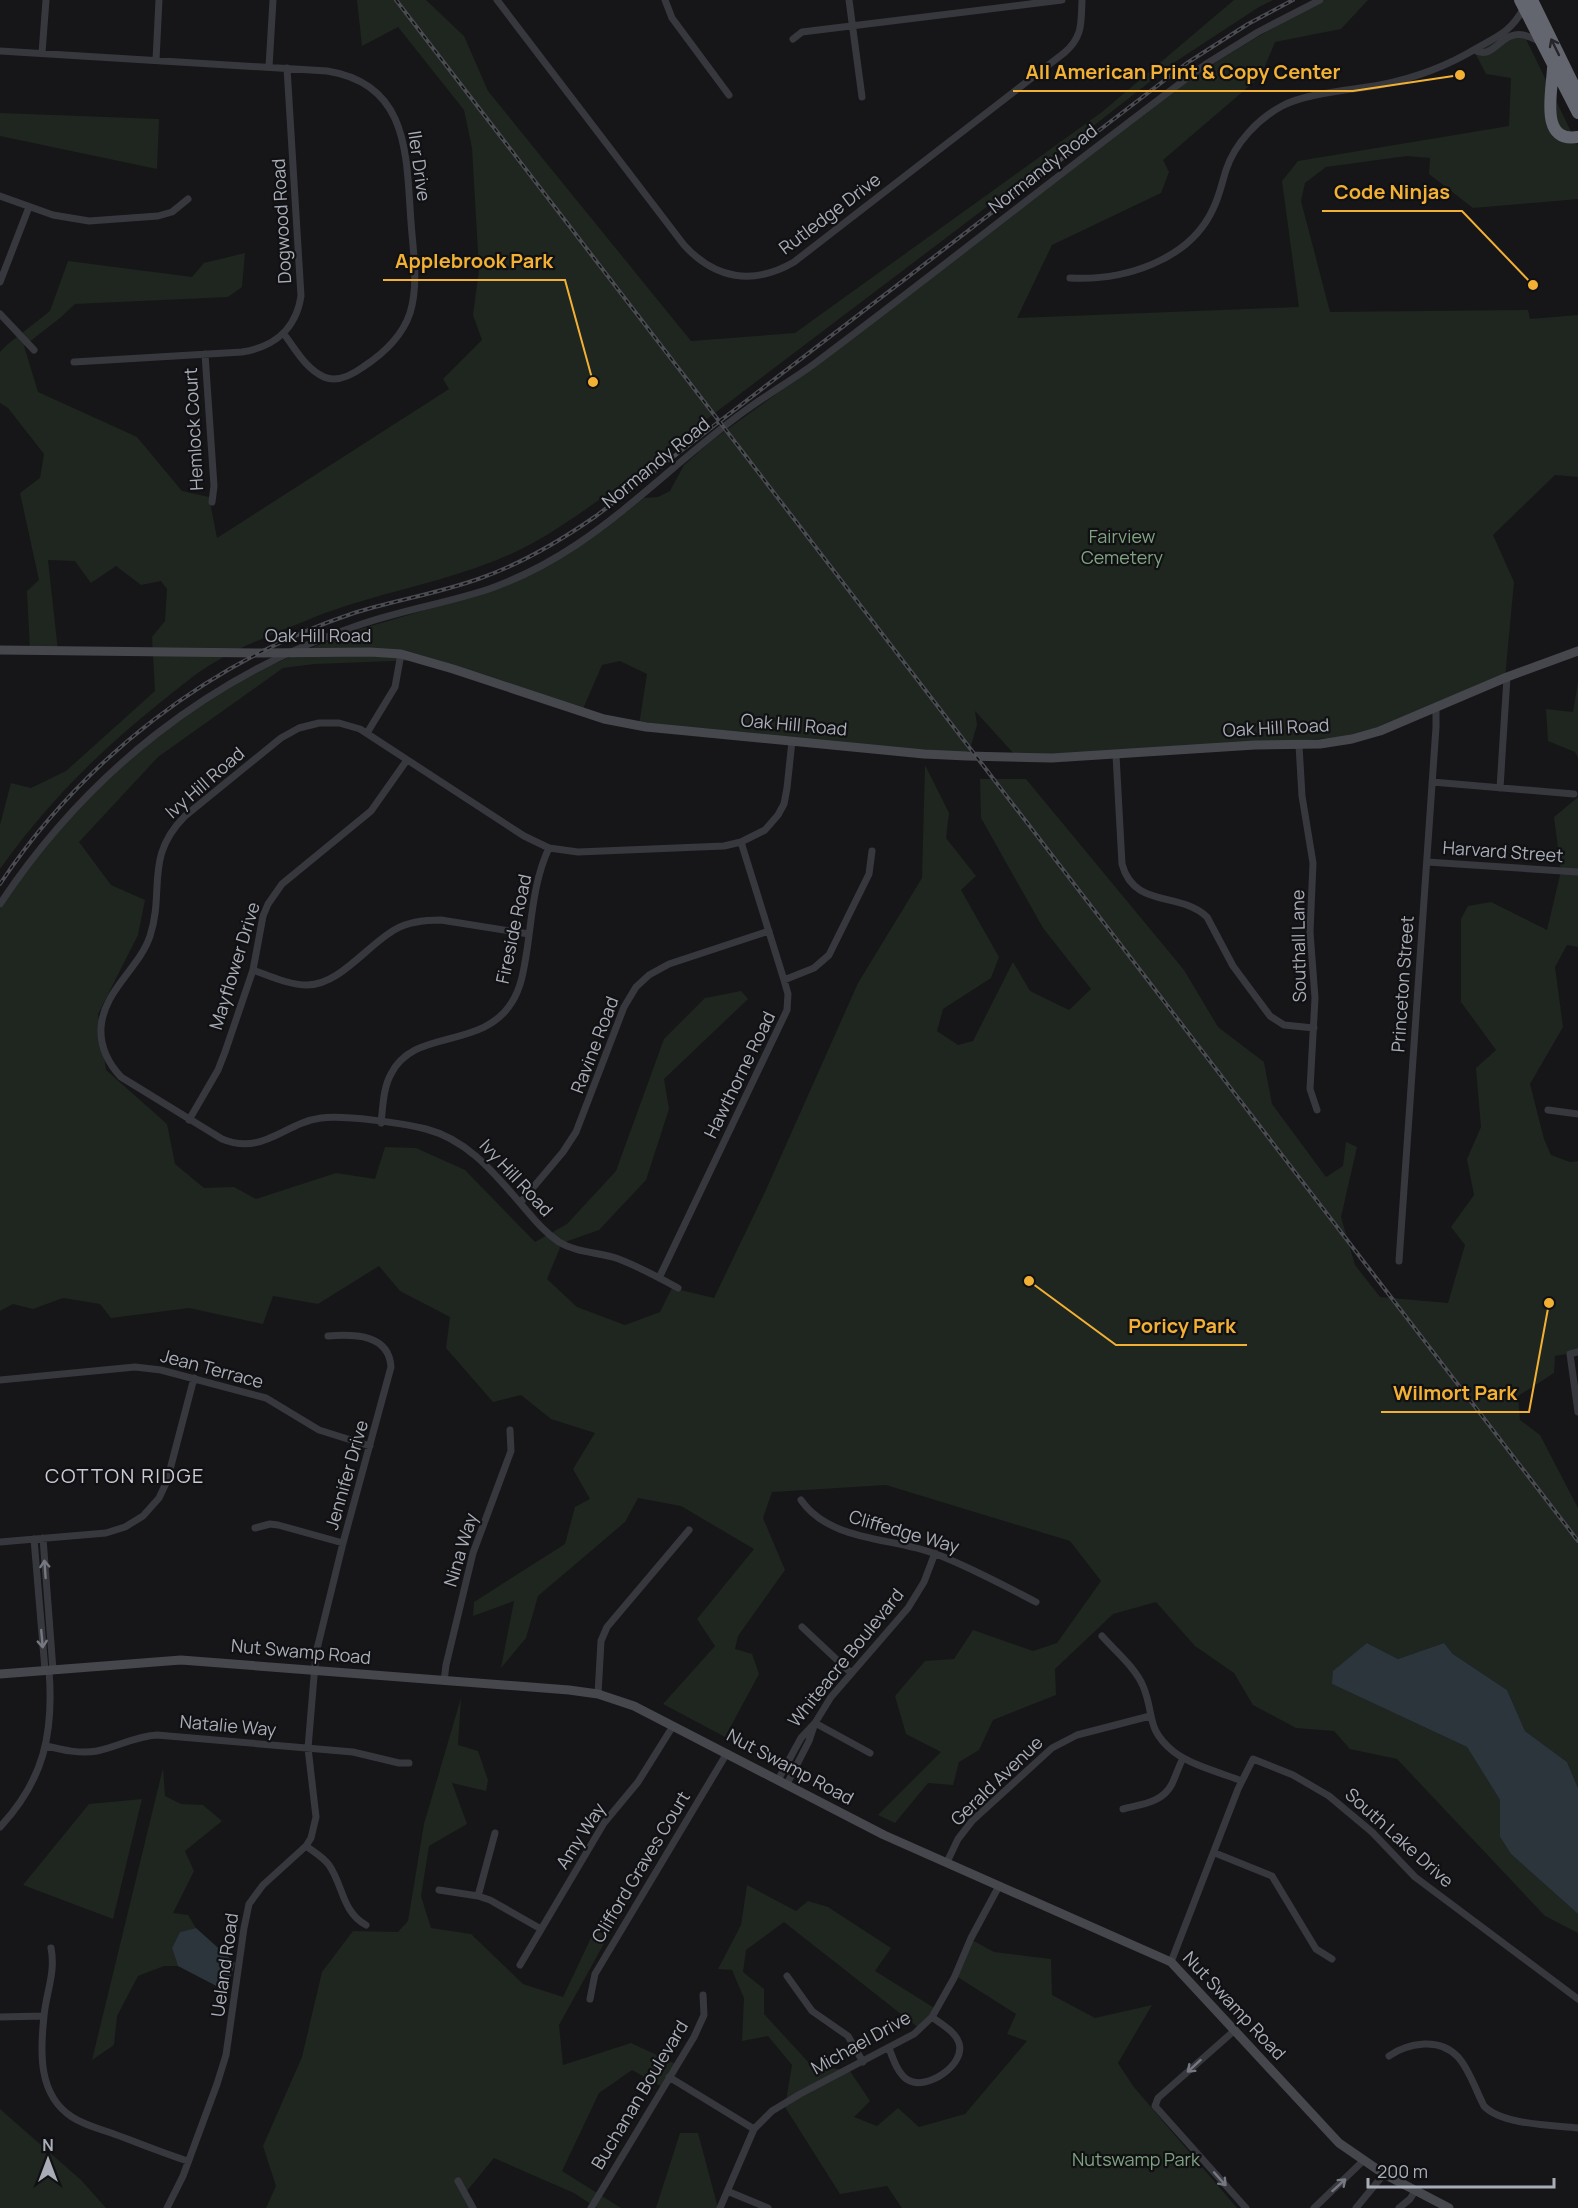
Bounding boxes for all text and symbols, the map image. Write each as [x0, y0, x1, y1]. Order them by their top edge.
one-way arrow [1549, 39, 1561, 56]
callout: All American Print & Copy Center [1013, 53, 1353, 91]
text: All American Print & Copy Center [1025, 58, 1341, 85]
street label: Normandy Road [983, 118, 1102, 218]
street label: Iler Drive [403, 129, 437, 203]
street label: Dogwood Road [266, 158, 296, 284]
street label: Rutledge Drive [774, 167, 885, 259]
callout: Code Ninjas [1322, 173, 1462, 211]
text: Code Ninjas [1334, 178, 1450, 205]
callout: Applebrook Park [383, 242, 565, 280]
text: Applebrook Park [395, 247, 554, 274]
street label: Hemlock Court [178, 367, 208, 491]
street label: Normandy Road [597, 411, 714, 513]
park label: Fairview Cemetery [1081, 524, 1164, 569]
street label: Oak Hill Road [265, 623, 371, 647]
street label: Oak Hill Road [740, 707, 848, 741]
street label: Oak Hill Road [1222, 712, 1330, 742]
street label: Ivy Hill Road [160, 741, 249, 823]
street label: Harvard Street [1442, 835, 1564, 867]
street label: Fireside Road [490, 872, 536, 986]
street label: Southall Lane [1285, 889, 1311, 1003]
street label: Mayflower Drive [203, 899, 265, 1033]
street label: Princeton Street [1385, 915, 1419, 1053]
street label: Ravine Road [565, 993, 624, 1096]
street label: Hawthorne Road [698, 1007, 780, 1142]
street label: Ivy Hill Road [475, 1133, 559, 1221]
callout: Poricy Park [1116, 1307, 1247, 1345]
text: Poricy Park [1128, 1312, 1237, 1339]
street label: Jean Terrace [158, 1343, 266, 1393]
callout: Wilmort Park [1381, 1374, 1529, 1412]
text: Wilmort Park [1393, 1379, 1518, 1406]
street label: Jennifer Drive [319, 1417, 373, 1532]
district label: COTTON RIDGE [45, 1462, 205, 1489]
street label: Cliffedge Way [846, 1504, 963, 1558]
street label: Nina Way [437, 1509, 483, 1589]
one-way arrow [39, 1560, 50, 1580]
street label: Whiteacre Boulevard [782, 1583, 909, 1732]
one-way arrow [37, 1629, 48, 1649]
street label: Nut Swamp Road [230, 1633, 372, 1669]
street label: Natalie Way [179, 1709, 278, 1741]
street label: Nut Swamp Road [723, 1723, 858, 1810]
street label: Gerald Avenue [945, 1730, 1048, 1830]
street label: South Lake Drive [1340, 1782, 1459, 1892]
street label: Clifford Graves Court [585, 1786, 695, 1947]
street label: Amy Way [550, 1797, 611, 1873]
street label: Ueland Road [205, 1911, 243, 2018]
street label: Nut Swamp Road [1178, 1946, 1291, 2065]
street label: Michael Drive [806, 2005, 915, 2079]
street label: Buchanan Boulevard [585, 2016, 693, 2173]
one-way arrow [1187, 2059, 1202, 2073]
north arrow [18, 2130, 78, 2190]
text: N [42, 2134, 54, 2156]
park label: Nutswamp Park [1072, 2147, 1201, 2171]
scale bar [1368, 2151, 1554, 2189]
text: 200 m [1377, 2159, 1428, 2183]
one-way arrow [1213, 2171, 1227, 2186]
one-way arrow [1331, 2178, 1346, 2192]

